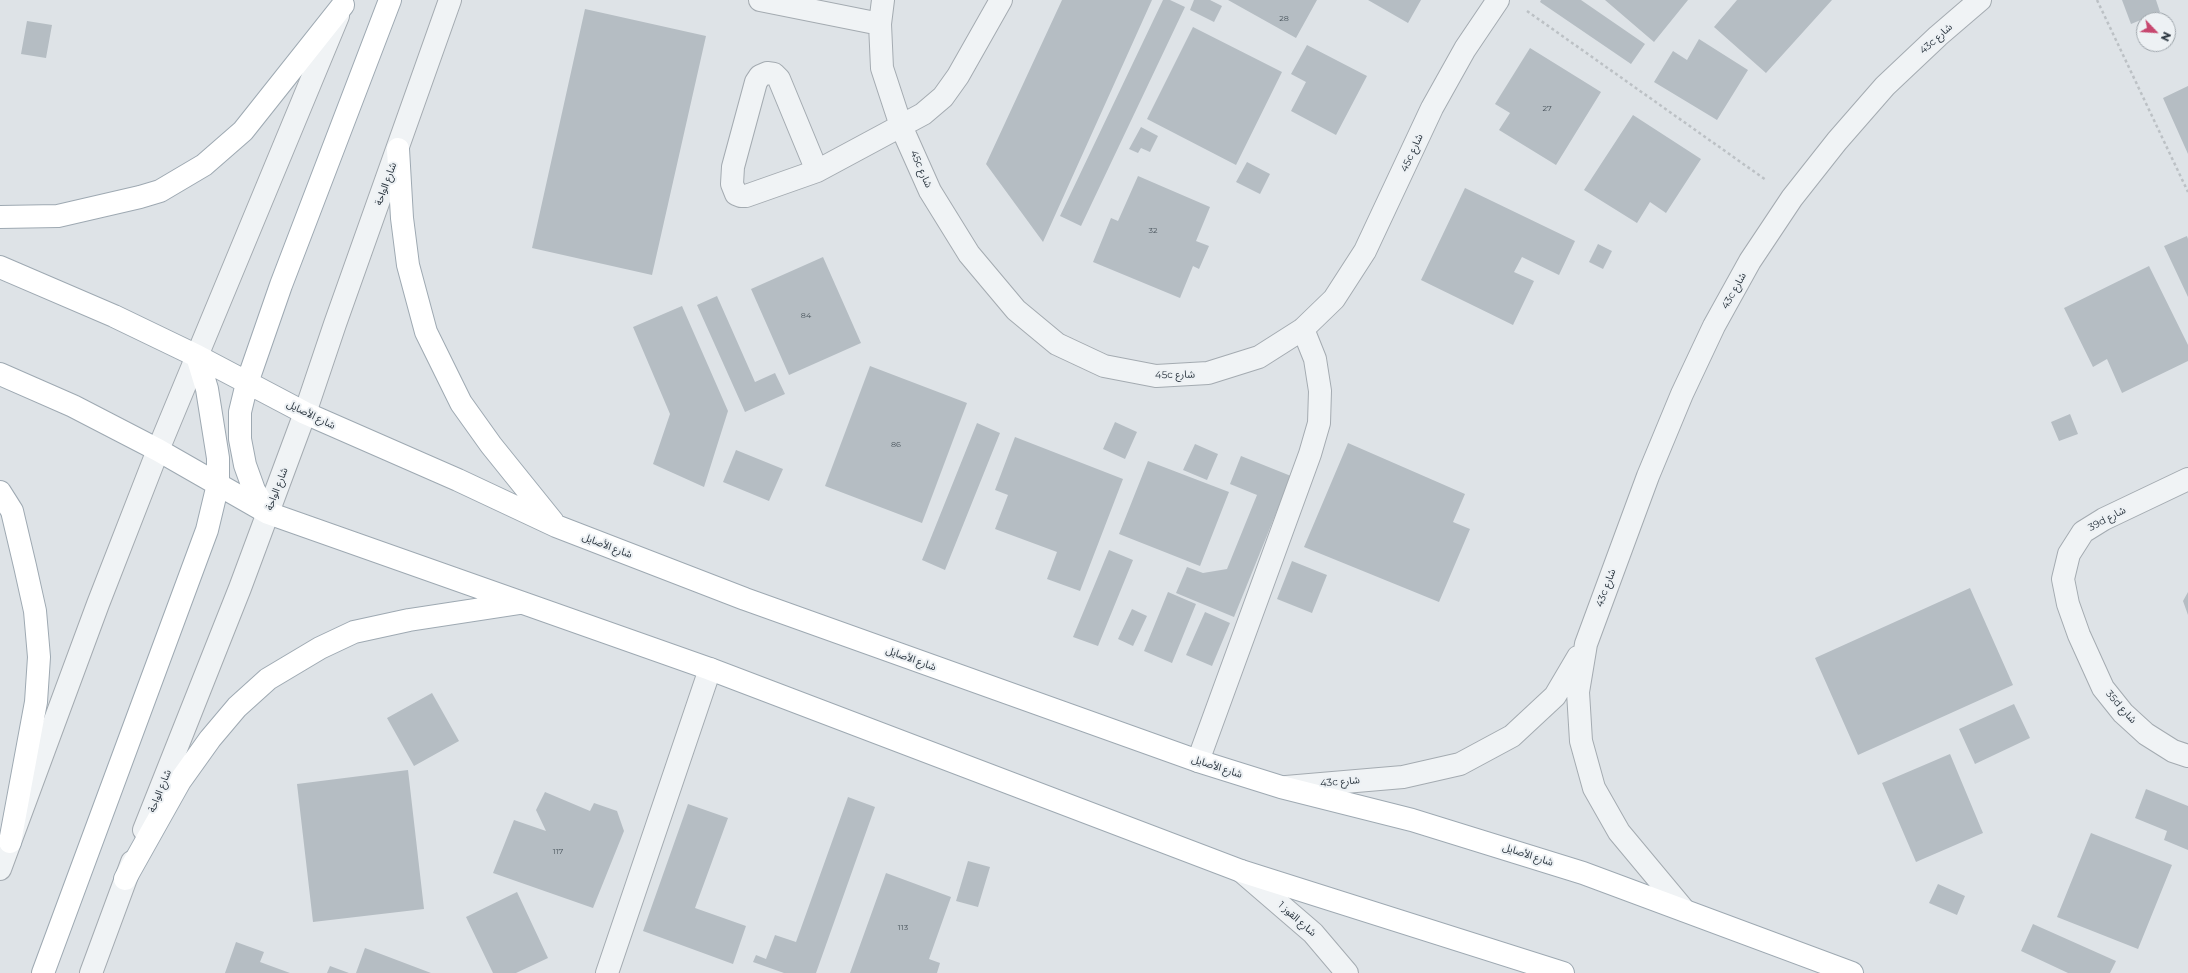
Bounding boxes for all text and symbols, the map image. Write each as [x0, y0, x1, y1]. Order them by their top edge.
north arrow [2136, 12, 2176, 52]
house number: 28 [1279, 14, 1289, 24]
street label: 43c شارع [1917, 21, 1955, 57]
text: N [2158, 30, 2174, 44]
house number: 27 [1542, 104, 1552, 114]
street label: 45c شارع [1398, 132, 1426, 174]
street label: 45c شارع [907, 148, 935, 190]
street label: شارع الواحة [373, 161, 399, 207]
house number: 32 [1148, 226, 1158, 236]
street label: 43c شارع [1719, 271, 1749, 311]
house number: 84 [801, 311, 811, 321]
street label: 45c شارع [1155, 369, 1195, 381]
street label: شارع الأصايل [285, 398, 337, 432]
house number: 86 [891, 440, 901, 450]
street label: شارع الواحة [263, 466, 291, 512]
street label: 39d شارع [2086, 504, 2128, 534]
street label: شارع الأصايل [580, 531, 634, 561]
street label: 43c شارع [1594, 567, 1618, 609]
street label: شارع الأصايل [884, 644, 938, 674]
street label: 35d شارع [2103, 688, 2139, 726]
street label: شارع الأصايل [1190, 753, 1244, 781]
street label: شارع الواحة [146, 768, 174, 814]
street label: 43c شارع [1320, 774, 1360, 790]
street label: شارع الأصايل [1501, 841, 1555, 869]
house number: 117 [553, 847, 563, 857]
street label: شارع القوز 1 [1275, 899, 1319, 939]
house number: 113 [898, 923, 908, 933]

